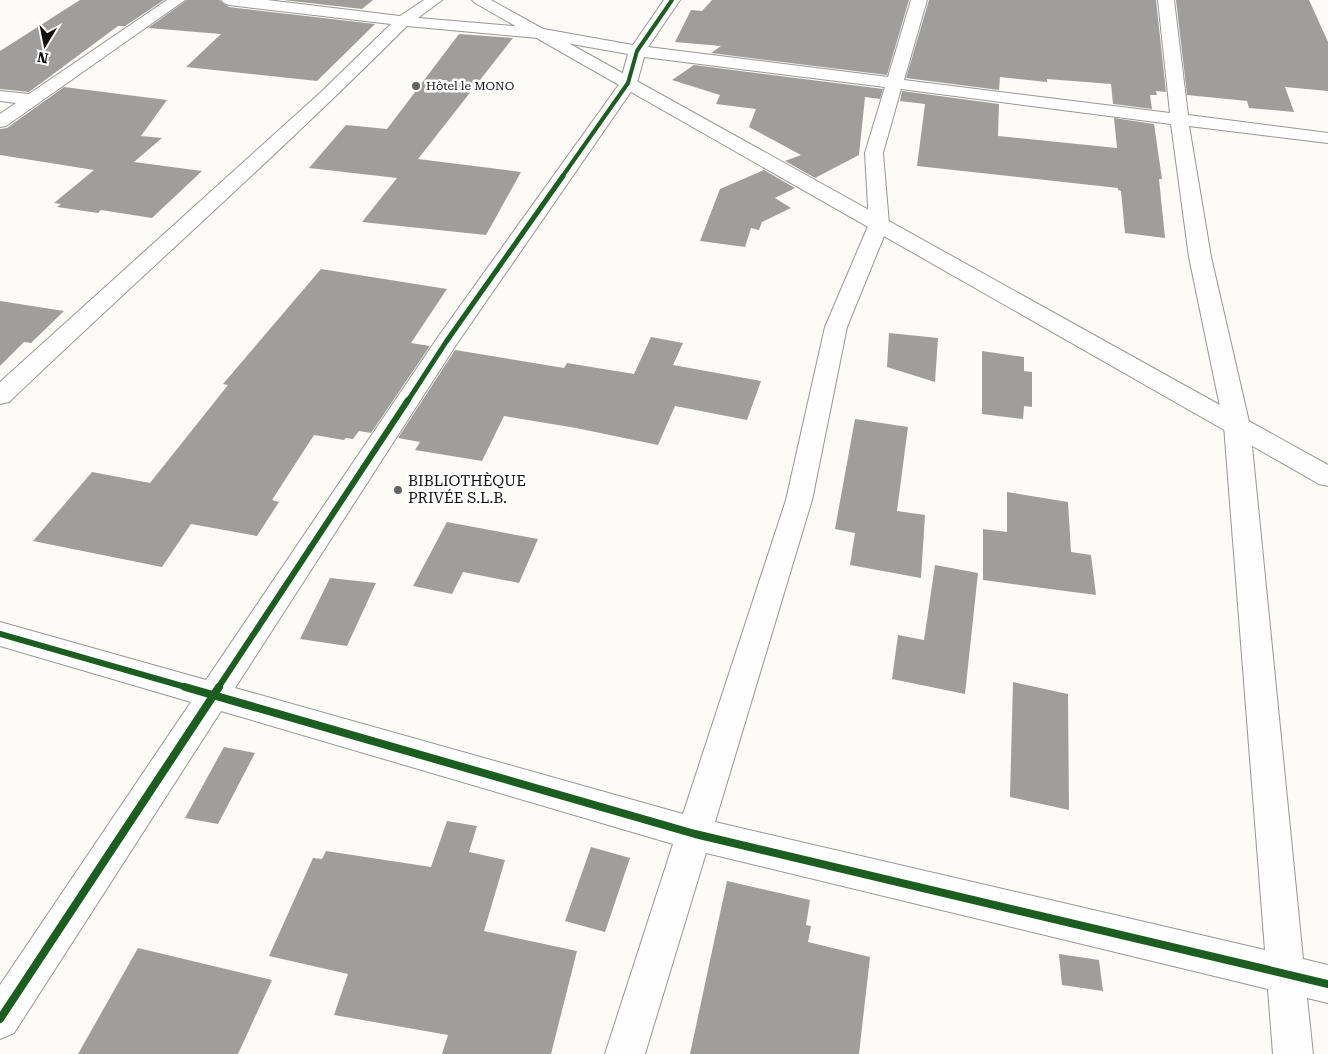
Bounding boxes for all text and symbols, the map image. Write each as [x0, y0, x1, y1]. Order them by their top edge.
north arrow [20, 20, 70, 70]
text: N [36, 49, 49, 67]
place label: Hôtel le MONO [426, 79, 514, 93]
marker: Hôtel le MONO [410, 80, 422, 92]
place label: BIBLIOTHÈQUE PRIVÉE S.L.B. [408, 472, 526, 507]
marker: BIBLIOTHÈQUE PRIVÉE S.L.B. [392, 484, 404, 496]

